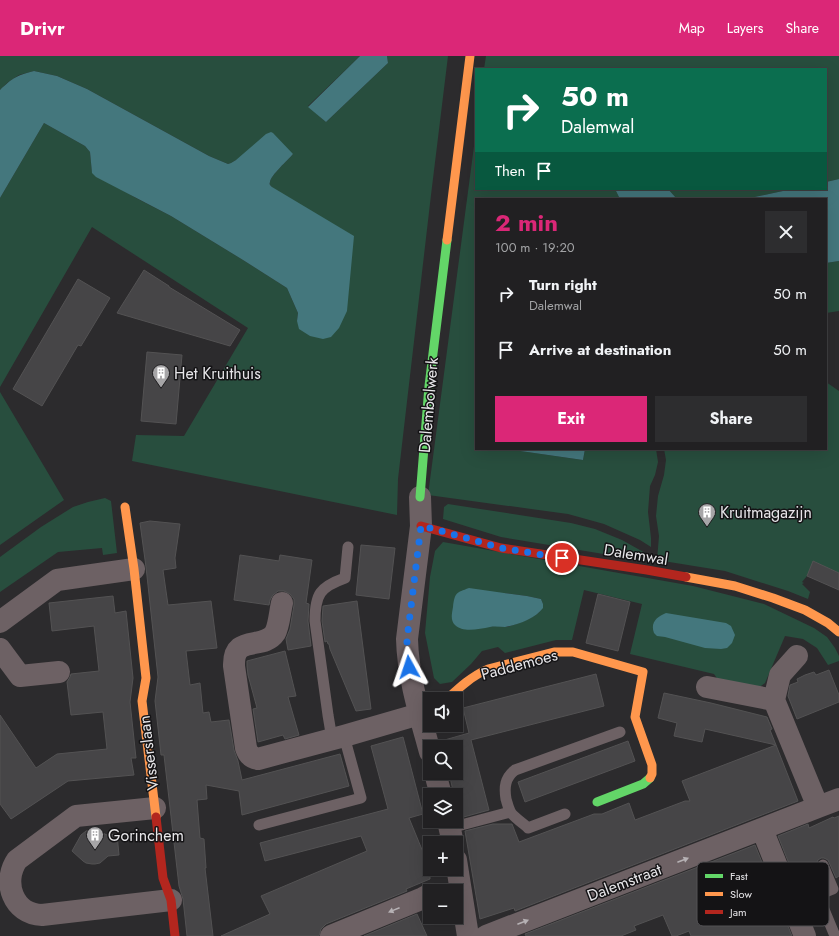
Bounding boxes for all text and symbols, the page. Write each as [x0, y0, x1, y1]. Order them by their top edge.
text: Drivr [20, 15, 65, 42]
text: Map [679, 18, 705, 38]
text: Layers [727, 18, 763, 38]
text: Share [785, 18, 819, 38]
text: 50 m [561, 76, 629, 117]
icon: right [495, 84, 547, 136]
text: Dalemwal [561, 114, 634, 140]
text: Then [495, 160, 525, 182]
icon: arrive [533, 160, 555, 182]
text: 2 min [495, 205, 558, 240]
button: close [765, 211, 807, 253]
text: 100 m · 19:20 [495, 238, 575, 257]
text: Turn right [529, 274, 597, 296]
icon: right [495, 283, 517, 305]
text: 50 m [773, 283, 807, 305]
text: Dalemwal [529, 296, 582, 315]
icon: arrive [495, 339, 517, 361]
text: Arrive at destination [529, 339, 671, 361]
text: 50 m [773, 339, 807, 361]
street label: Dalembolwerk [413, 355, 444, 454]
place label: Het Kruithuis [174, 362, 261, 385]
building icon: Het Kruithuis [151, 363, 171, 388]
button: Exit [495, 396, 647, 442]
button: Share [655, 396, 807, 442]
place label: Kruitmagazijn [720, 501, 812, 524]
building icon: Kruitmagazijn [697, 502, 717, 527]
street label: Dalemwal [602, 538, 670, 571]
pin [545, 541, 579, 575]
icon: arrive [551, 547, 573, 569]
street label: Paddemoes [478, 643, 560, 686]
position arrow [388, 646, 430, 688]
map controls [423, 692, 463, 924]
button: sound [423, 692, 463, 732]
street label: Visserslaan [132, 714, 164, 792]
button: search [423, 740, 463, 780]
button: layers [423, 788, 463, 828]
place label: Gorinchem [108, 824, 184, 847]
building icon: Gorinchem [85, 825, 105, 850]
button: + [423, 836, 463, 876]
one-way arrow [677, 856, 689, 862]
street label: Dalemstraat [584, 858, 665, 907]
legend [697, 862, 829, 926]
text: Fast [730, 868, 748, 884]
button: − [423, 884, 463, 924]
text: Slow [730, 886, 752, 902]
text: Jam [728, 904, 747, 920]
one-way arrow [388, 907, 400, 913]
one-way arrow [517, 918, 529, 924]

